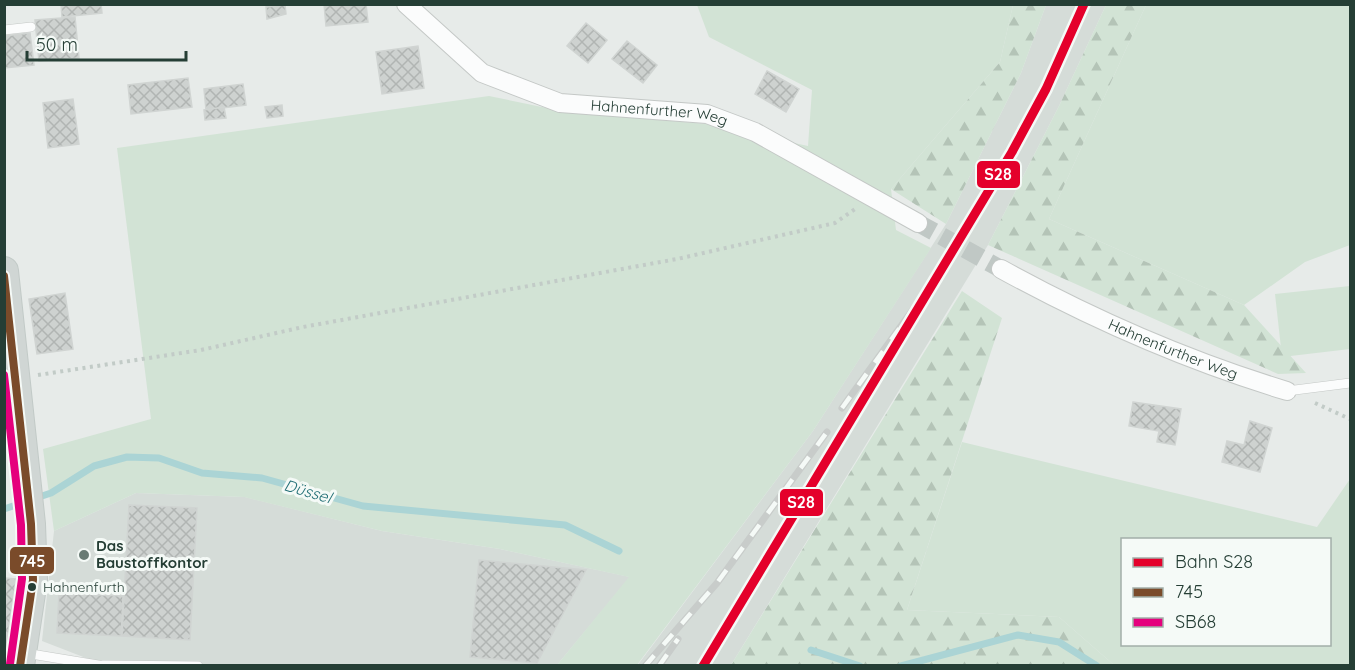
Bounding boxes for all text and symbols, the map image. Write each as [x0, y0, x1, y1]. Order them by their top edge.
scale bar [27, 24, 186, 62]
text: 50 m [36, 33, 78, 56]
street label: Hahnenfurther Weg [590, 95, 731, 130]
line badge: S28 [976, 160, 1021, 189]
text: S28 [984, 164, 1012, 184]
street label: Hahnenfurther Weg [1105, 314, 1240, 383]
water label: Düssel [282, 475, 336, 508]
line badge: S28 [779, 488, 824, 517]
text: S28 [787, 492, 815, 512]
place label: Das Baustoffkontor [96, 536, 209, 572]
legend [1121, 538, 1331, 646]
line badge: 745 [9, 546, 55, 575]
marker: Das Baustoffkontor [77, 548, 91, 562]
text: Bahn S28 [1175, 550, 1253, 573]
text: 745 [19, 551, 45, 571]
place label: Hahnenfurth [43, 578, 125, 596]
text: 745 [1175, 580, 1203, 603]
marker: Hahnenfurth [26, 581, 38, 593]
text: SB68 [1175, 610, 1216, 633]

